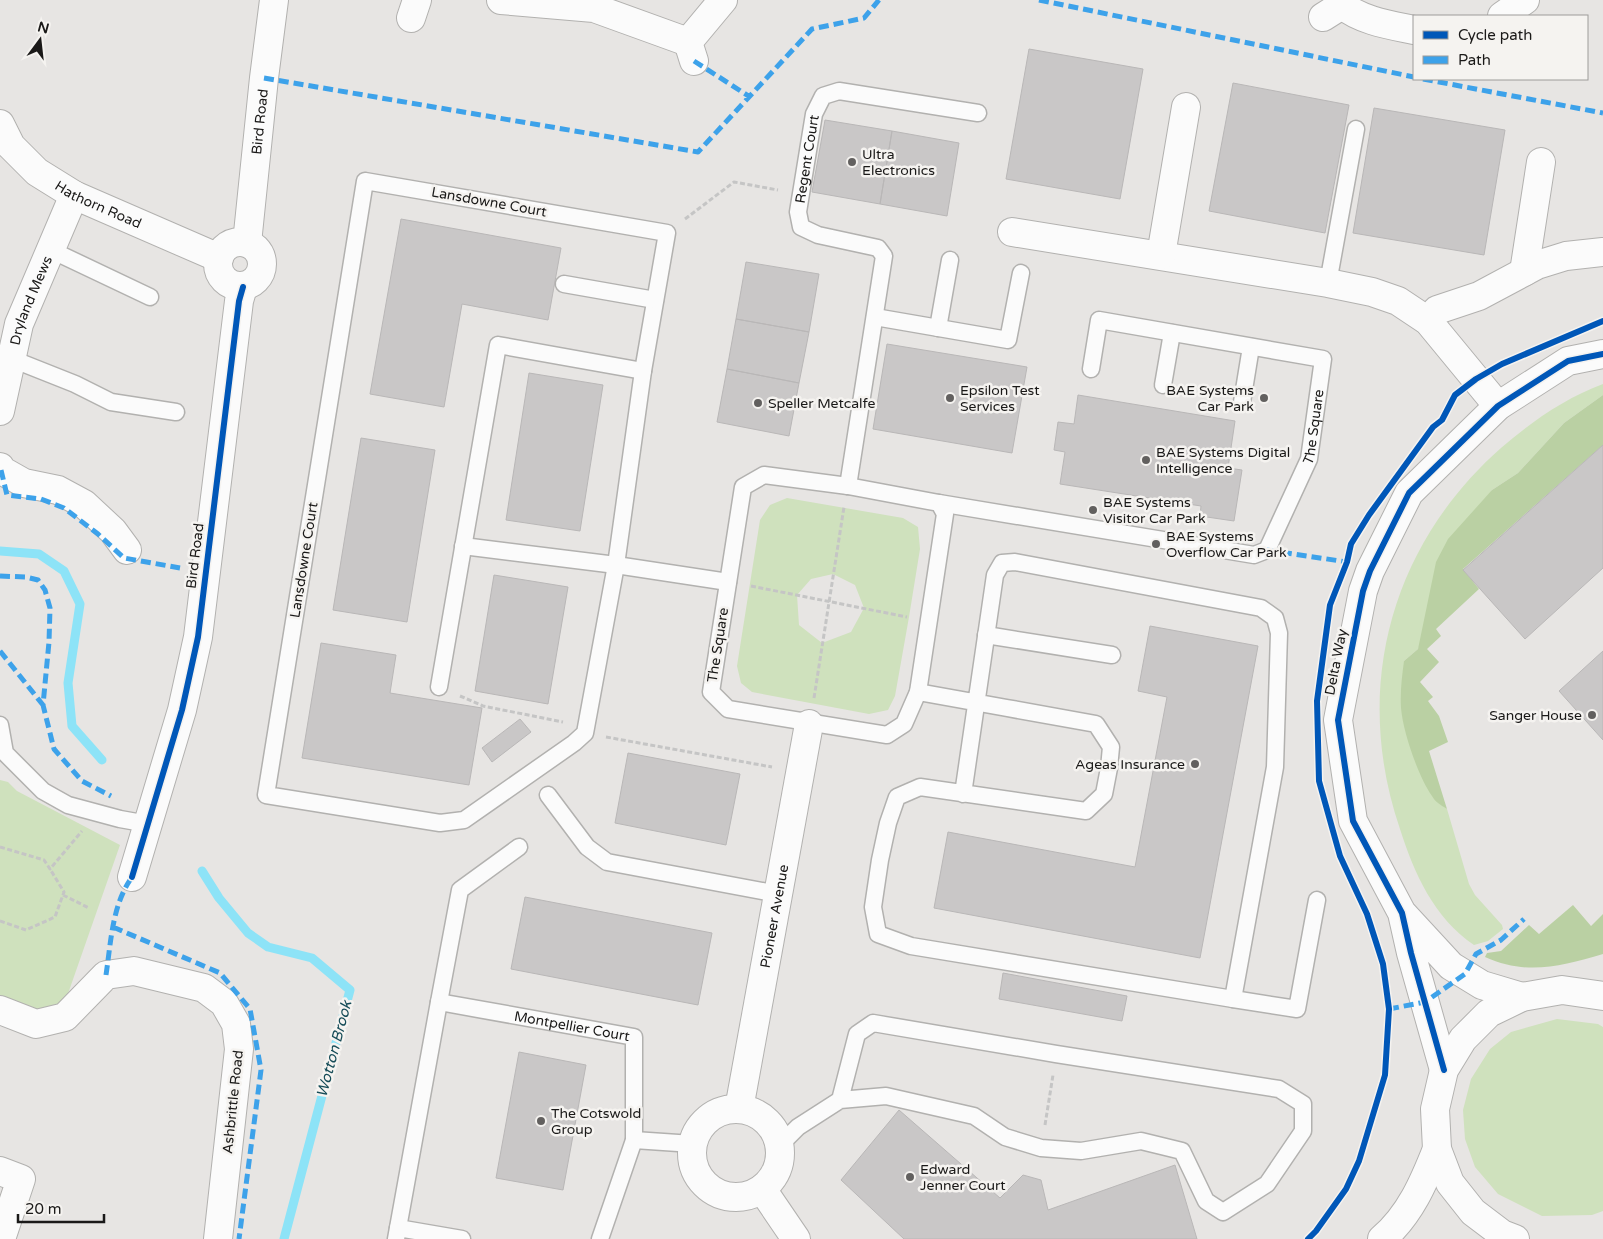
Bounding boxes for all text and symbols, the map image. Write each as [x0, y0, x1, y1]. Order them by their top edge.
north arrow [15, 15, 65, 65]
legend [1413, 15, 1588, 80]
text: N [36, 18, 51, 38]
text: Cycle path [1458, 26, 1532, 44]
text: Path [1458, 51, 1491, 69]
street label: Bird Road [248, 88, 271, 155]
street label: Regent Court [791, 113, 822, 204]
place label: Ultra Electronics [862, 146, 935, 179]
marker: Ultra Electronics [846, 156, 858, 168]
street label: Hathorn Road [52, 177, 144, 232]
street label: Lansdowne Court [430, 183, 549, 221]
street label: Dryland Mews [6, 253, 56, 347]
place label: Epsilon Test Services [960, 382, 1040, 415]
place label: BAE Systems Car Park [1166, 382, 1254, 415]
street label: The Square [1299, 388, 1327, 467]
marker: Epsilon Test Services [944, 392, 956, 404]
marker: BAE Systems Car Park [1258, 392, 1270, 404]
place label: Speller Metcalfe [768, 395, 875, 412]
marker: Speller Metcalfe [752, 397, 764, 409]
place label: BAE Systems Digital Intelligence [1156, 444, 1290, 477]
marker: BAE Systems Digital Intelligence [1140, 454, 1152, 466]
place label: BAE Systems Visitor Car Park [1103, 494, 1206, 527]
street label: Lansdowne Court [286, 500, 322, 619]
marker: BAE Systems Visitor Car Park [1087, 504, 1099, 516]
street label: Bird Road [183, 522, 207, 590]
place label: BAE Systems Overflow Car Park [1166, 528, 1287, 561]
marker: BAE Systems Overflow Car Park [1150, 538, 1162, 550]
street label: The Square [704, 606, 732, 684]
street label: Delta Way [1321, 627, 1351, 697]
place label: Sanger House [1489, 707, 1582, 724]
marker: Sanger House [1586, 709, 1598, 721]
place label: Ageas Insurance [1075, 756, 1185, 773]
marker: Ageas Insurance [1189, 758, 1201, 770]
street label: Pioneer Avenue [756, 863, 792, 969]
water label: Wotton Brook [312, 997, 356, 1099]
street label: Montpellier Court [513, 1007, 632, 1045]
street label: Ashbrittle Road [219, 1049, 247, 1155]
place label: The Cotswold Group [551, 1105, 641, 1138]
marker: The Cotswold Group [535, 1115, 547, 1127]
place label: Edward Jenner Court [920, 1161, 1006, 1194]
marker: Edward Jenner Court [904, 1171, 916, 1183]
scale bar [18, 1192, 104, 1224]
text: 20 m [25, 1200, 62, 1218]

